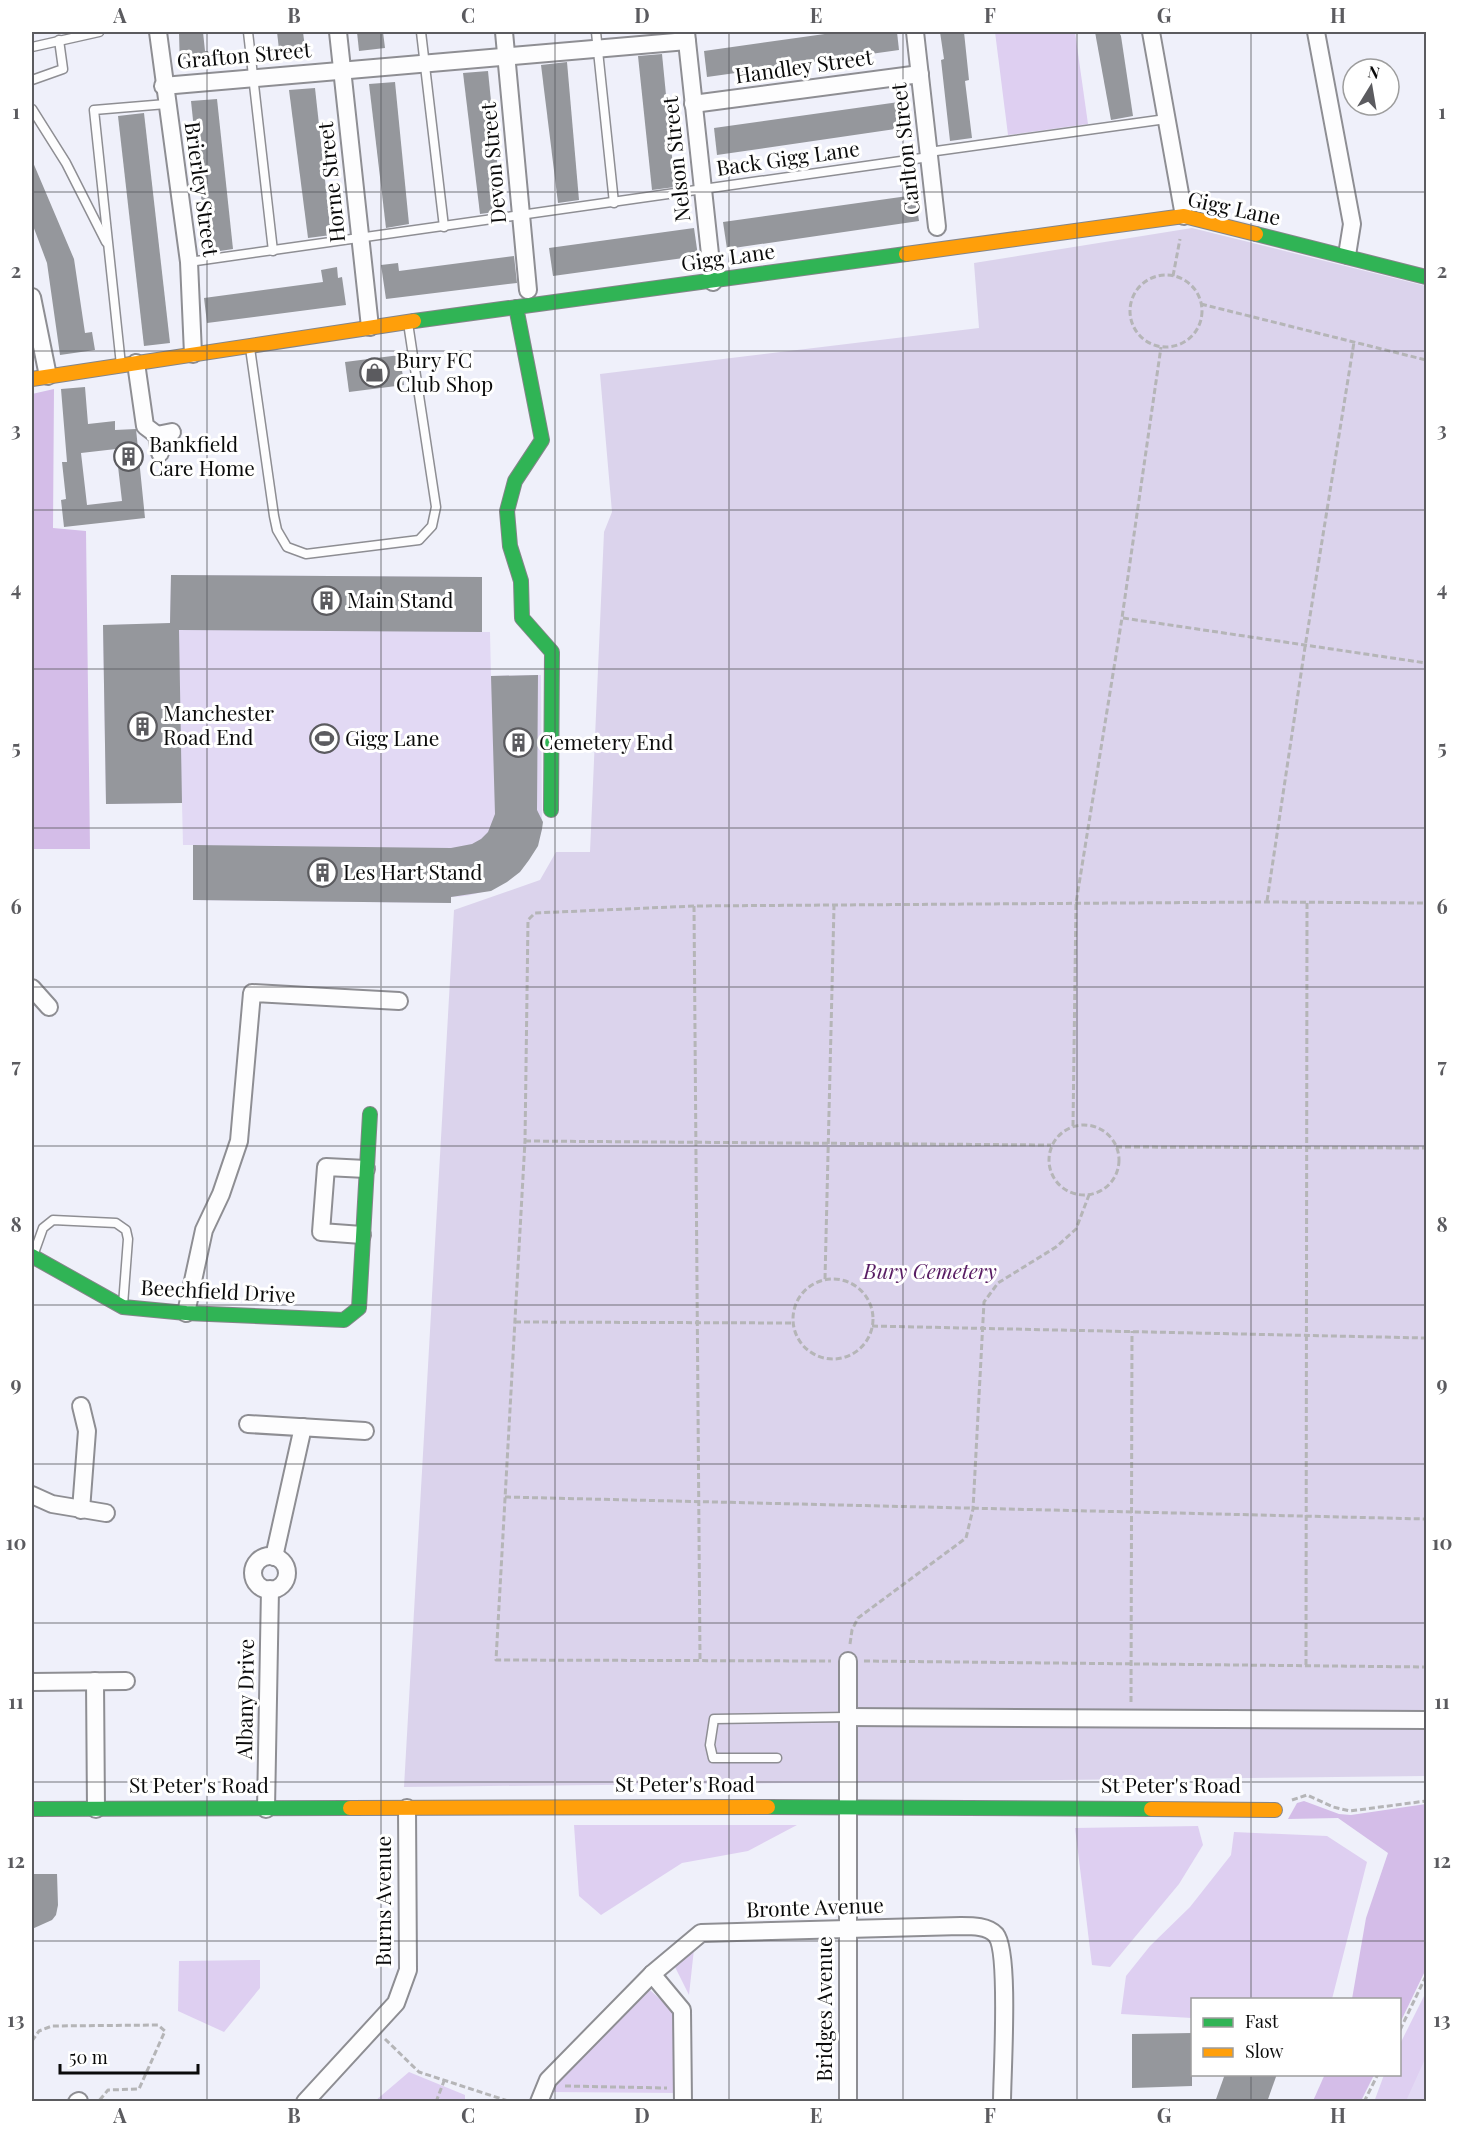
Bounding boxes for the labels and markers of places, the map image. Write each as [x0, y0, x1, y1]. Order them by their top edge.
place label: Bury FC Club Shop [396, 345, 493, 397]
shop icon: Bury FC Club Shop [359, 357, 391, 389]
place label: Bankfield Care Home [149, 429, 255, 481]
building icon: Bankfield Care Home [112, 441, 144, 473]
building icon: Main Stand [310, 585, 342, 617]
place label: Main Stand [347, 585, 454, 613]
place label: Manchester Road End [163, 698, 275, 750]
building icon: Manchester Road End [126, 710, 158, 742]
sports icon: Gigg Lane [308, 723, 340, 755]
place label: Gigg Lane [345, 723, 439, 751]
building icon: Cemetery End [502, 727, 534, 759]
place label: Cemetery End [539, 727, 674, 755]
building icon: Les Hart Stand [306, 857, 338, 889]
place label: Les Hart Stand [343, 857, 482, 885]

